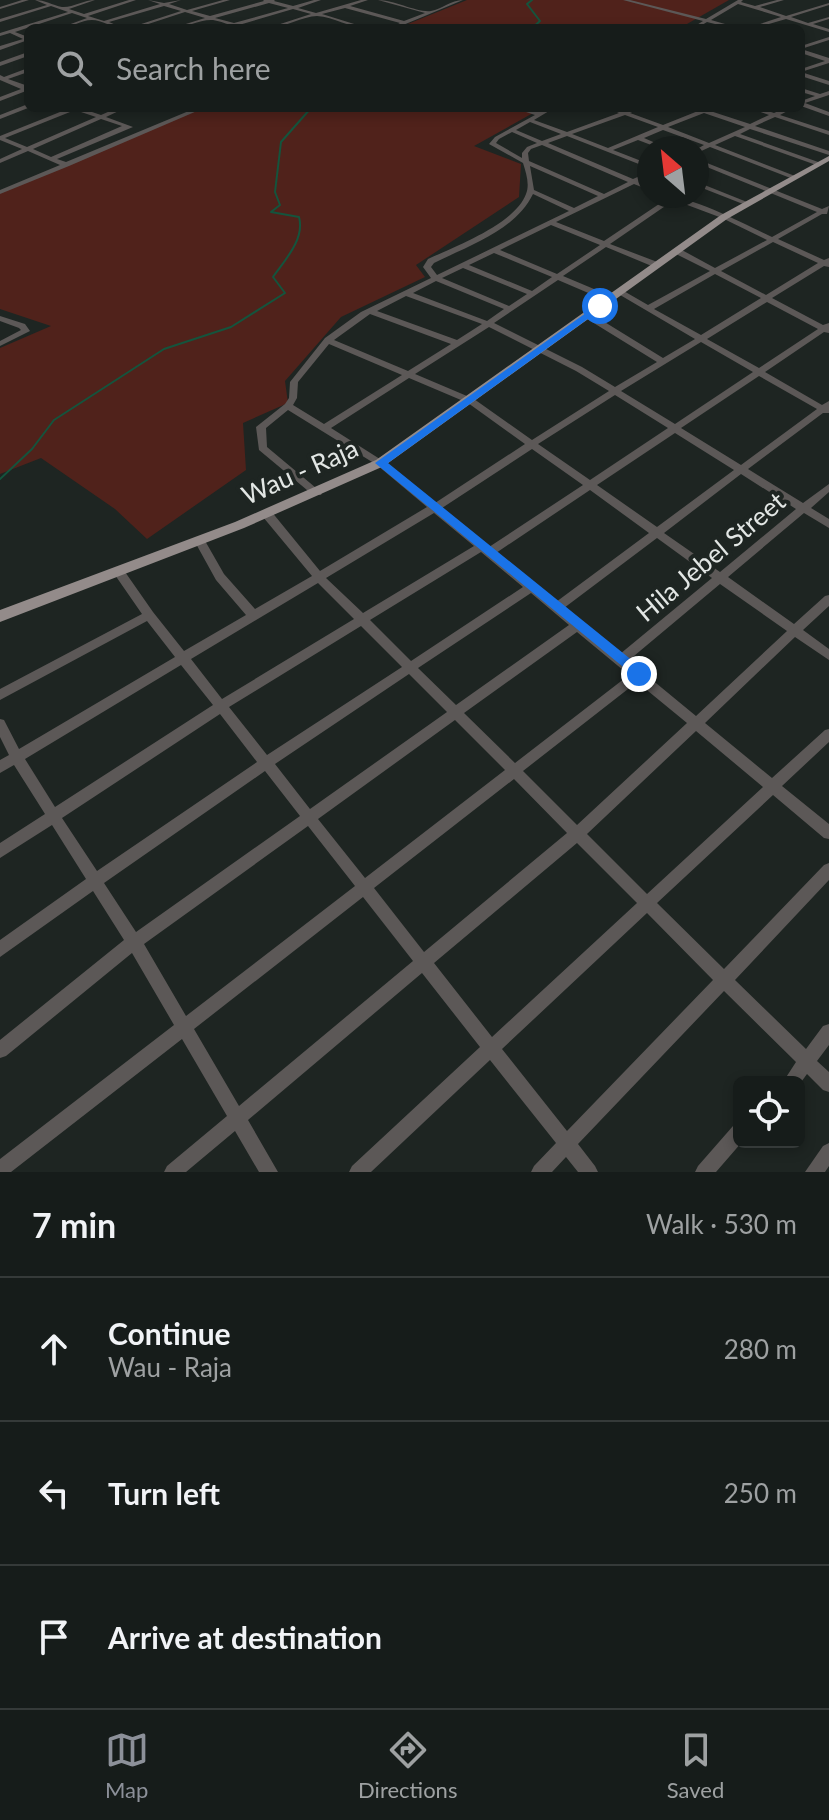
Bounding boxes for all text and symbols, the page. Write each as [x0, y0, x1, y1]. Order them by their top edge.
search box [24, 24, 805, 112]
icon: search [52, 46, 96, 90]
text: Search here [116, 50, 271, 86]
north arrow [637, 136, 709, 208]
route start [582, 288, 618, 324]
street label: Wau - Raja [236, 431, 363, 511]
street label: Hila Jebel Street [629, 484, 792, 628]
route end [621, 656, 657, 692]
map controls [733, 1076, 805, 1148]
button: locate [733, 1076, 805, 1148]
text: 7 min [32, 1204, 116, 1245]
text: Walk · 530 m [646, 1208, 797, 1240]
text: Continue [108, 1315, 231, 1351]
icon: ahead [32, 1327, 76, 1371]
text: 280 m [724, 1333, 797, 1365]
text: Wau - Raja [108, 1351, 232, 1383]
icon: left [32, 1471, 76, 1515]
text: Turn left [108, 1475, 220, 1511]
text: 250 m [724, 1477, 797, 1509]
icon: arrive [32, 1615, 76, 1659]
text: Arrive at destination [108, 1619, 382, 1655]
tab: Map [105, 1728, 149, 1803]
tab: Directions [358, 1728, 457, 1803]
tab: Saved [667, 1728, 724, 1803]

